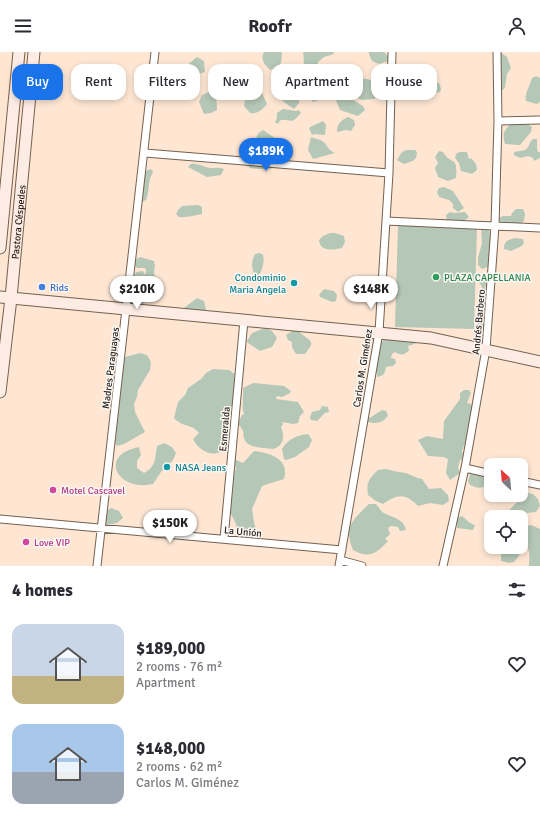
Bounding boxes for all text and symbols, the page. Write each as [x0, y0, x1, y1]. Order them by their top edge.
icon: menu [12, 15, 34, 37]
text: Roofr [248, 15, 292, 37]
icon: person [506, 15, 528, 37]
chip: Buy [12, 64, 63, 100]
chip: Rent [71, 64, 126, 100]
chip: Filters [134, 64, 200, 100]
chip: New [208, 64, 263, 100]
chip: Apartment [271, 64, 363, 100]
chip: House [371, 64, 437, 100]
pin: $189K [238, 138, 294, 172]
text: $189K [248, 143, 284, 159]
street label: Pastora Céspedes [10, 184, 29, 260]
place label: Condominio Maria Angela [229, 272, 286, 296]
marker: PLAZA CAPELLANIA [431, 272, 441, 282]
place label: PLAZA CAPELLANIA [444, 272, 531, 284]
pin: $210K [109, 276, 165, 310]
pin: $148K [343, 276, 399, 310]
marker: Condominio Maria Angela [289, 278, 299, 288]
text: $210K [119, 281, 155, 297]
text: $148K [353, 281, 389, 297]
marker: Rids [37, 282, 47, 292]
place label: Rids [50, 282, 69, 294]
street label: Andrés Barbero [470, 289, 488, 355]
street label: Madres Paraguayas [100, 326, 122, 410]
street label: Carlos M. Giménez [351, 328, 375, 408]
street label: Esmeralda [217, 406, 233, 452]
north arrow [484, 458, 528, 502]
map controls [484, 458, 528, 554]
marker: NASA Jeans [162, 462, 172, 472]
place label: NASA Jeans [175, 462, 227, 474]
marker: Motel Cascavel [48, 485, 58, 495]
place label: Motel Cascavel [61, 485, 125, 497]
pin: $150K [142, 510, 198, 544]
button: locate [484, 510, 528, 554]
text: $150K [152, 515, 188, 531]
street label: La Unión [224, 524, 262, 540]
marker: Love VIP [21, 537, 31, 547]
place label: Love VIP [34, 537, 70, 549]
icon: filters [506, 579, 528, 601]
text: 4 homes [12, 580, 73, 601]
text: $189,000 [136, 638, 205, 659]
icon: home [44, 640, 92, 688]
icon: heart [506, 653, 528, 675]
text: 2 rooms · 76 m² [136, 659, 222, 675]
text: Apartment [136, 675, 196, 691]
text: $148,000 [136, 738, 205, 759]
icon: home [44, 740, 92, 788]
icon: heart [506, 753, 528, 775]
text: 2 rooms · 62 m² [136, 759, 222, 775]
text: Carlos M. Giménez [136, 775, 239, 791]

